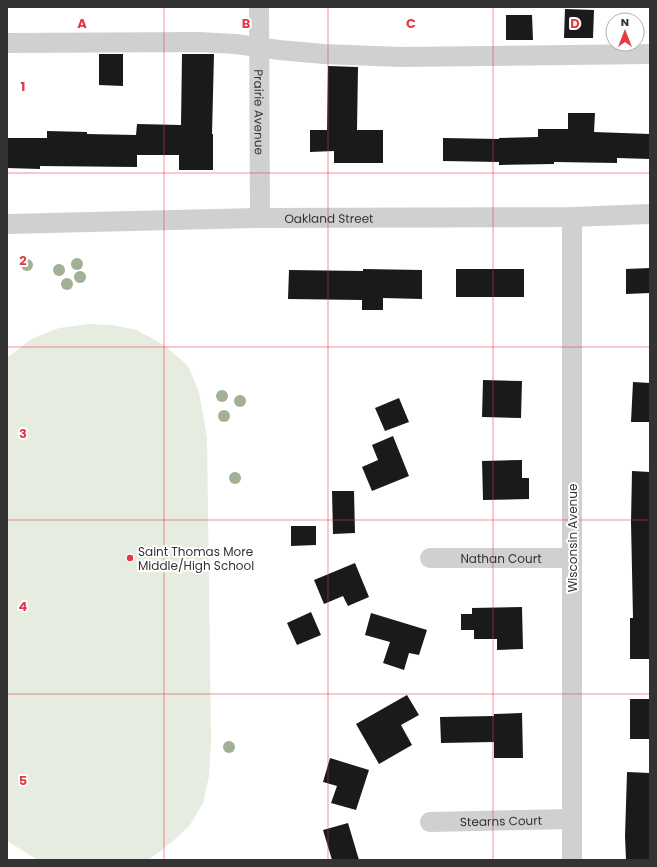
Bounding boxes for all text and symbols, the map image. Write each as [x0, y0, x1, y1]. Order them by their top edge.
north arrow [605, 12, 645, 52]
text: A [77, 14, 87, 33]
text: B [242, 14, 251, 33]
text: C [406, 14, 416, 33]
text: D [570, 14, 580, 33]
text: N [621, 14, 629, 30]
street label: Prairie Avenue [251, 69, 268, 155]
text: 1 [21, 77, 25, 96]
street label: Oakland Street [284, 209, 373, 226]
text: 2 [19, 251, 27, 270]
text: 3 [19, 424, 27, 443]
street label: Wisconsin Avenue [564, 484, 581, 592]
place label: Saint Thomas More Middle/High School [138, 543, 254, 574]
street label: Nathan Court [460, 550, 542, 567]
marker: Saint Thomas More Middle/High School [125, 553, 135, 563]
text: 4 [19, 597, 28, 616]
text: 5 [19, 771, 27, 790]
street label: Stearns Court [460, 811, 542, 830]

